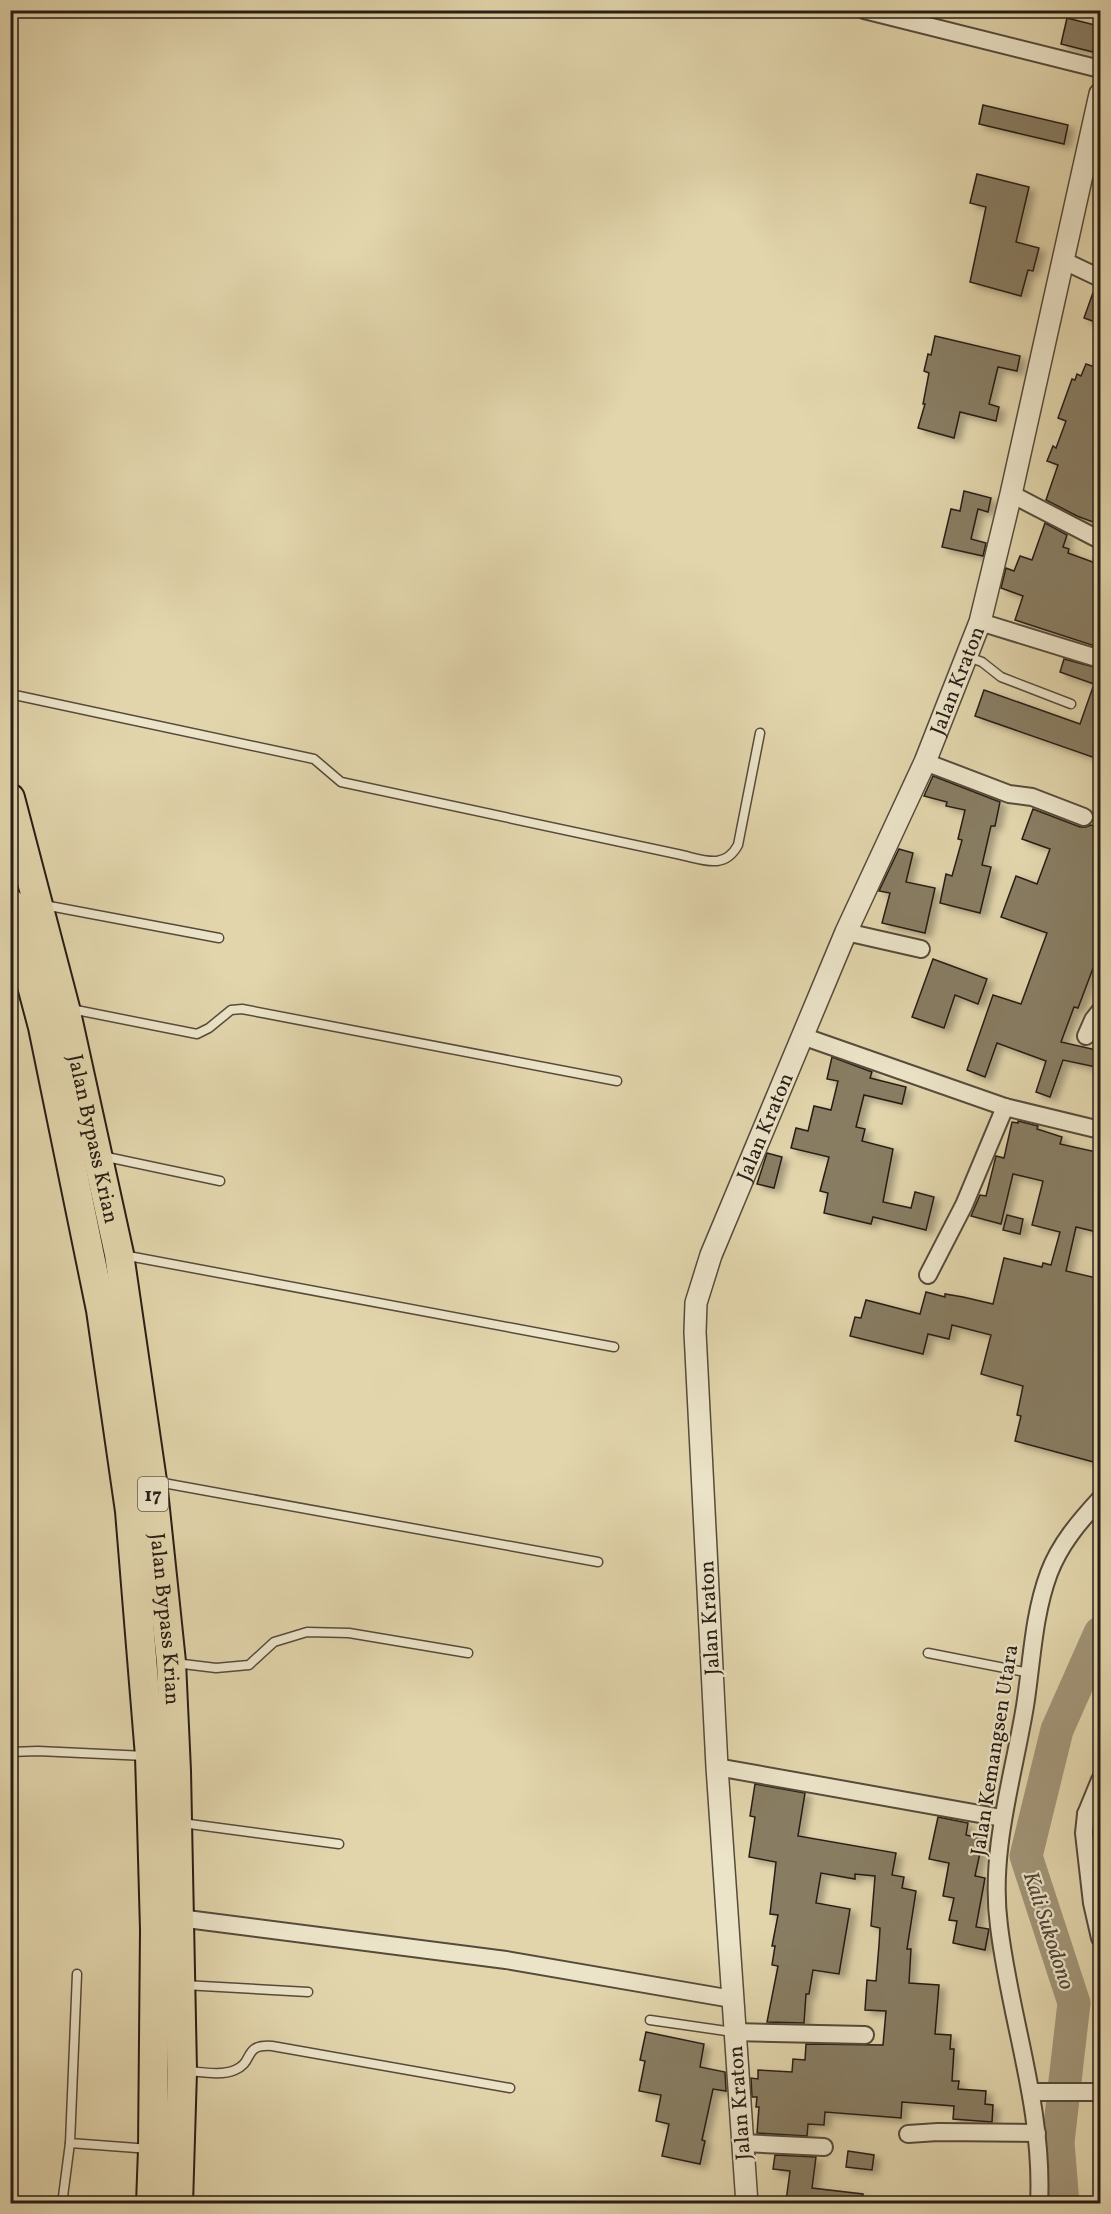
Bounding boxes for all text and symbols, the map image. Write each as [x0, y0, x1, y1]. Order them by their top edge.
street label: Jalan Kraton [924, 622, 993, 740]
street label: Jalan Bypass Krian [60, 1052, 125, 1226]
street label: Jalan Kraton [730, 1069, 802, 1186]
road number: 17 [138, 1477, 168, 1511]
street label: Jalan Bypass Krian [142, 1532, 186, 1706]
street label: Jalan Kraton [693, 1560, 728, 1676]
street label: Jalan Kemangsen Utara [964, 1643, 1026, 1858]
water label: Kali Sukodono [1014, 1868, 1081, 1994]
street label: Jalan Kraton [722, 2045, 759, 2161]

